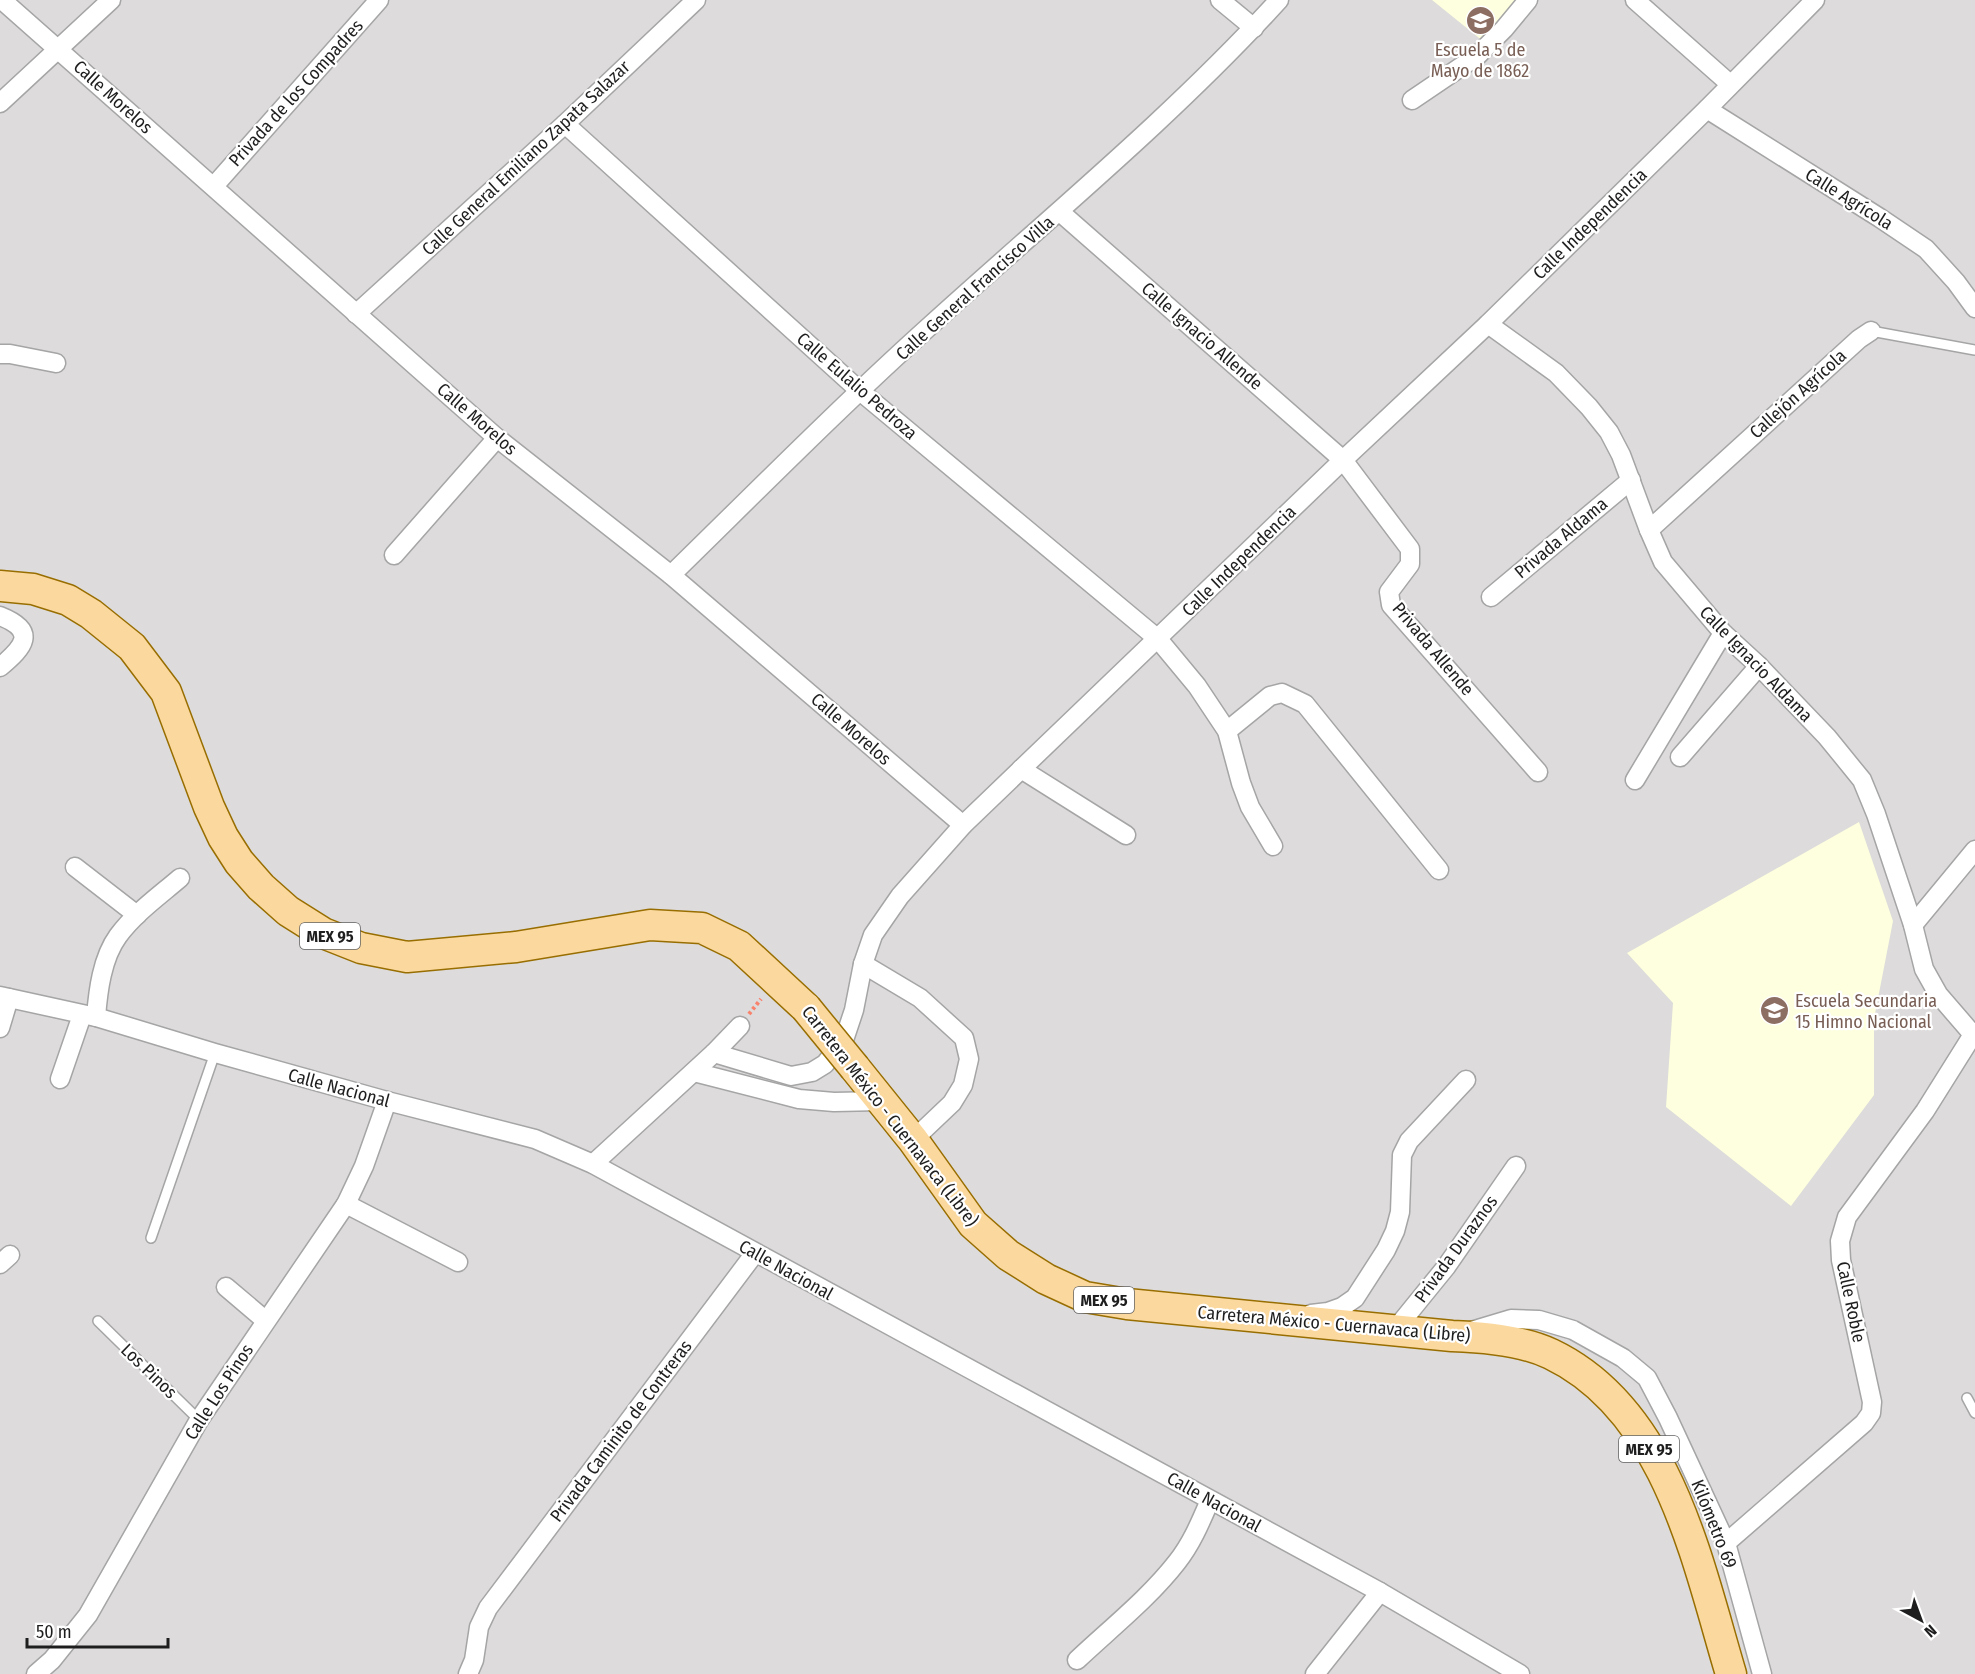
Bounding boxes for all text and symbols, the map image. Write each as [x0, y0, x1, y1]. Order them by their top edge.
school or university icon: Escuela 5 de Mayo de 1862 [1464, 5, 1496, 37]
street label: Privada de los Compadres [224, 15, 368, 171]
place label: Escuela 5 de Mayo de 1862 [1431, 39, 1529, 82]
street label: Calle General Emiliano Zapata Salazar [418, 55, 635, 260]
street label: Calle Morelos [69, 56, 157, 138]
street label: Calle Agrícola [1801, 163, 1897, 235]
street label: Calle Independencia [1528, 164, 1652, 284]
street label: Calle General Francisco Villa [891, 211, 1059, 365]
street label: Calle Ignacio Allende [1137, 277, 1267, 395]
street label: Calle Eulalio Pedroza [792, 328, 922, 444]
street label: Callejón Agrícola [1745, 345, 1851, 443]
street label: Calle Morelos [432, 378, 522, 460]
street label: Privada Aldama [1510, 493, 1612, 583]
street label: Calle Independencia [1177, 501, 1301, 621]
street label: Privada Allende [1388, 598, 1478, 700]
street label: Calle Ignacio Aldama [1695, 601, 1817, 727]
street label: Calle Morelos [806, 688, 896, 770]
road number: MEX 95 [300, 923, 360, 949]
place label: Escuela Secundaria 15 Himno Nacional [1795, 990, 1937, 1033]
school or university icon: Escuela Secundaria 15 Himno Nacional [1758, 995, 1790, 1027]
street label: Carretera México - Cuernavaca (Libre) [797, 1001, 983, 1231]
street label: Calle Nacional [286, 1064, 393, 1112]
street label: Privada Duraznos [1410, 1191, 1502, 1307]
street label: Calle Nacional [735, 1235, 837, 1305]
street label: Calle Roble [1832, 1259, 1870, 1345]
road number: MEX 95 [1074, 1287, 1134, 1313]
street label: Carretera México - Cuernavaca (Libre) [1197, 1301, 1471, 1347]
street label: Privada Caminito de Contreras [545, 1336, 697, 1526]
street label: Los Pinos [116, 1339, 182, 1403]
street label: Calle Los Pinos [180, 1340, 258, 1444]
road number: MEX 95 [1619, 1436, 1679, 1462]
street label: Calle Nacional [1163, 1467, 1265, 1537]
street label: Kilómetro 69 [1686, 1476, 1742, 1572]
north arrow [1891, 1590, 1951, 1650]
scale bar [27, 1611, 168, 1649]
text: 50 m [36, 1621, 72, 1643]
text: N [1921, 1621, 1940, 1641]

